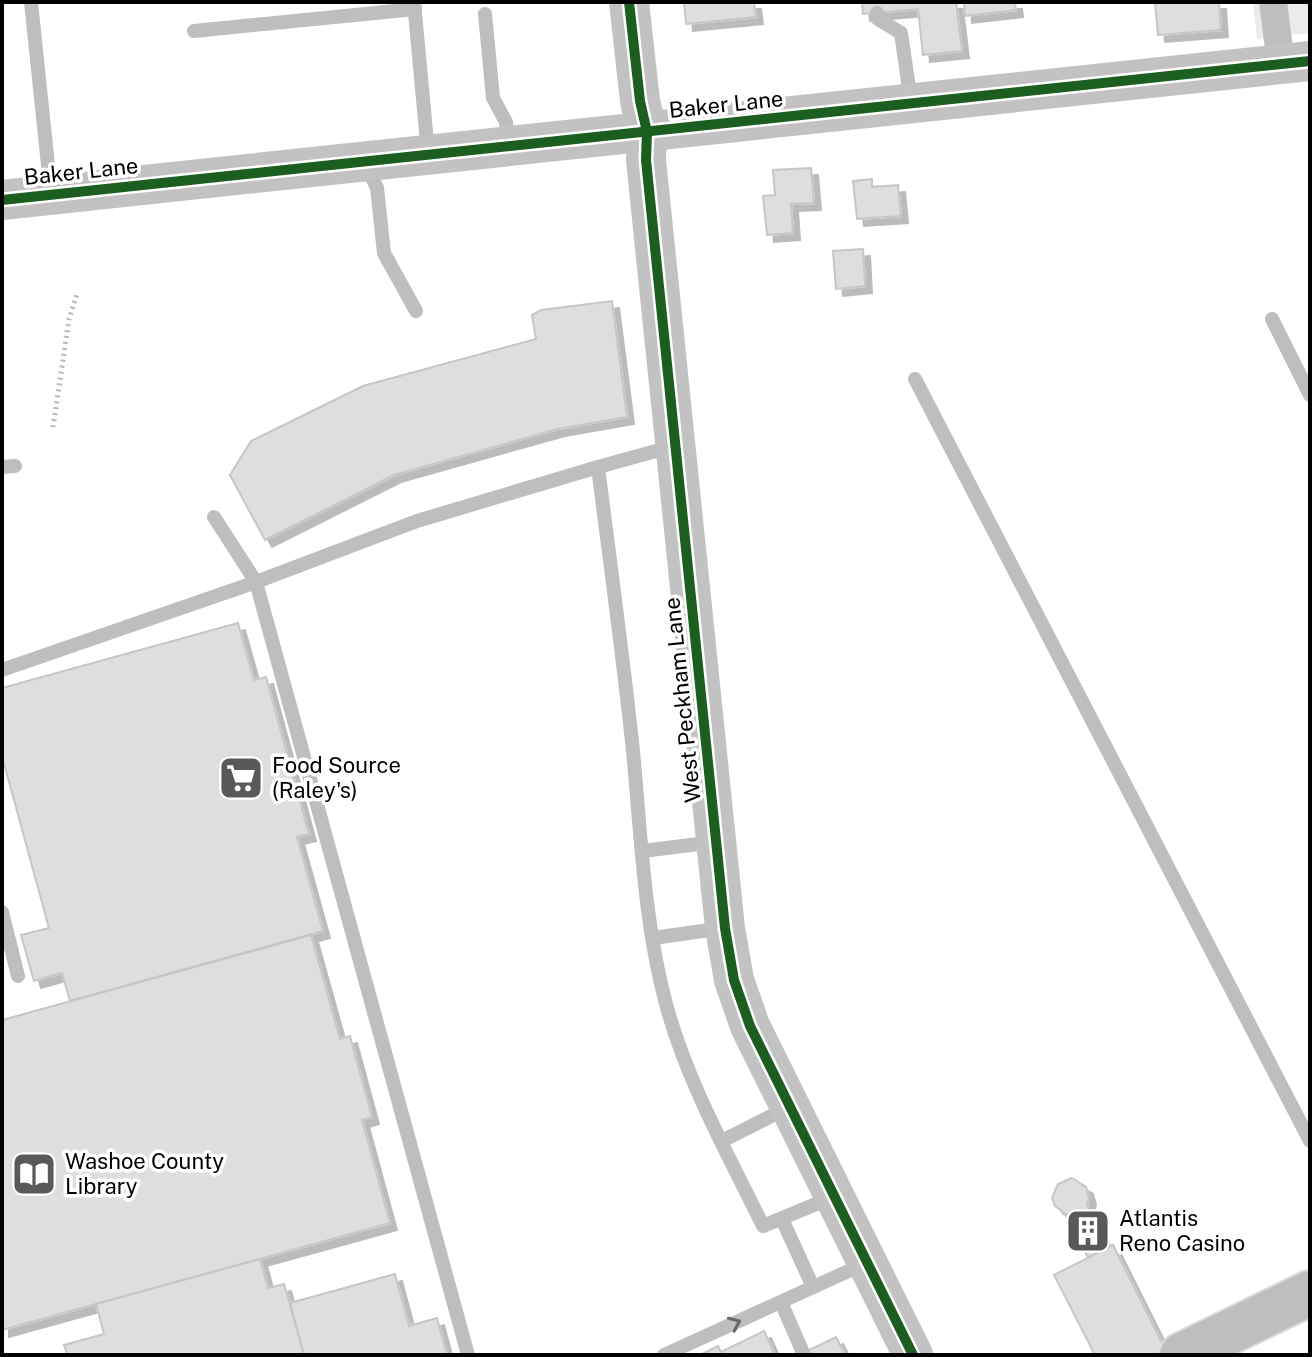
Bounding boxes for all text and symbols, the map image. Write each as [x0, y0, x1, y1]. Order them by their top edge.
street label: Baker Lane [668, 85, 784, 123]
street label: Baker Lane [23, 152, 139, 190]
street label: West Peckham Lane [658, 596, 706, 804]
place label: Food Source (Raley's) [272, 752, 401, 803]
supermarket icon: Food Source (Raley's) [217, 754, 265, 802]
place label: Washoe County Library [65, 1148, 224, 1199]
library icon: Washoe County Library [10, 1150, 58, 1198]
place label: Atlantis Reno Casino [1119, 1205, 1245, 1256]
building icon: Atlantis Reno Casino [1064, 1207, 1112, 1255]
one-way arrow [727, 1317, 741, 1333]

